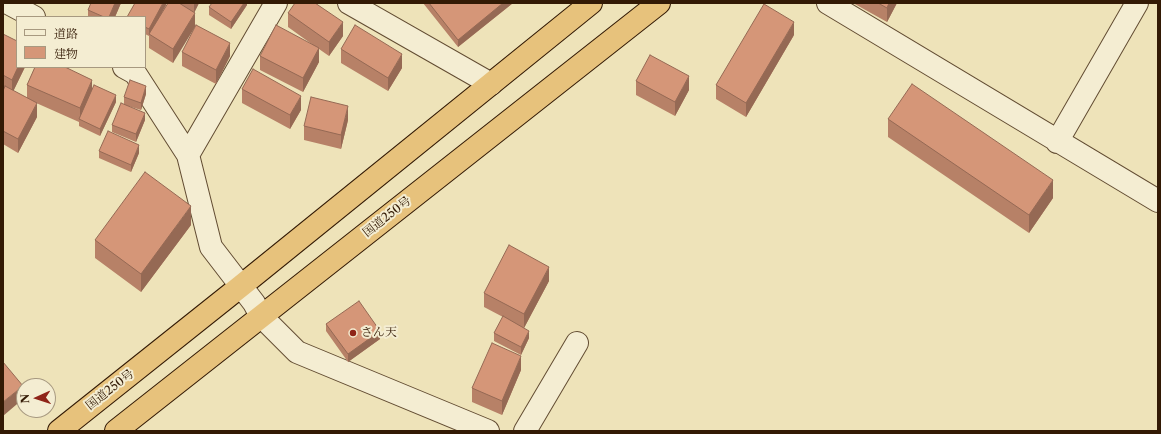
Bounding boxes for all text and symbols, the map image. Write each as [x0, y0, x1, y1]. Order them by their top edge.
legend [16, 16, 146, 68]
text: 道路 [54, 26, 78, 41]
text: 建物 [54, 46, 78, 61]
street label: 国道250号 [360, 194, 414, 240]
place label: さん天 [361, 326, 397, 340]
marker: さん天 [348, 328, 358, 338]
street label: 国道250号 [83, 367, 137, 413]
north arrow [16, 378, 56, 418]
text: N [18, 393, 32, 404]

